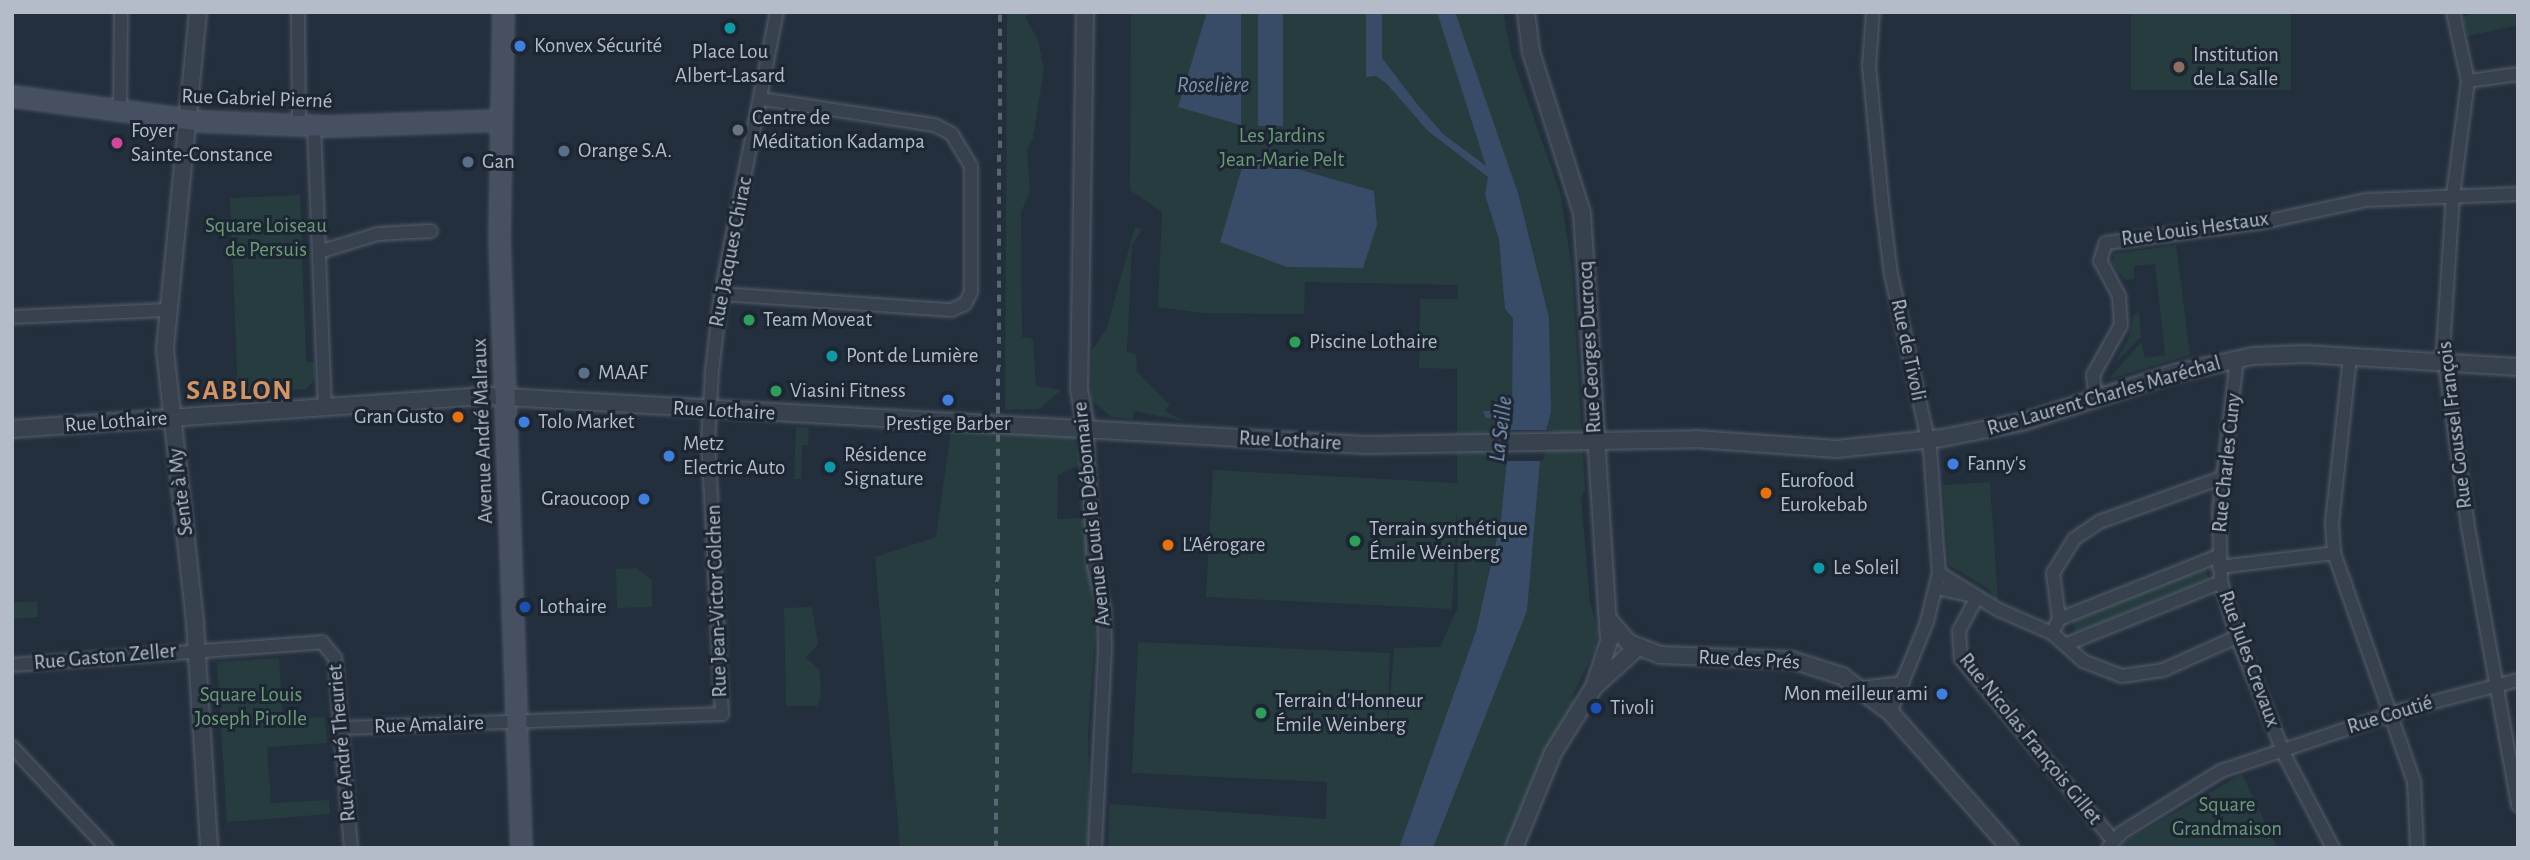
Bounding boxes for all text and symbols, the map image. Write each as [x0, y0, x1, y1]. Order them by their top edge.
marker: Place Lou Albert-Lasard [722, 20, 738, 36]
place label: Konvex Sécurité [534, 33, 662, 59]
marker: Konvex Sécurité [512, 38, 528, 54]
place label: Place Lou Albert-Lasard [675, 39, 785, 89]
place label: Institution de La Salle [2193, 42, 2279, 92]
marker: Institution de La Salle [2171, 59, 2187, 75]
water label: Roselière [1177, 72, 1249, 100]
street label: Rue Gabriel Pierné [181, 84, 333, 114]
place label: Centre de Méditation Kadampa [752, 105, 925, 155]
place label: Foyer Sainte-Constance [131, 118, 273, 168]
marker: Centre de Méditation Kadampa [730, 122, 746, 138]
park label: Les Jardins Jean-Marie Pelt [1220, 123, 1344, 173]
marker: Foyer Sainte-Constance [109, 135, 125, 151]
place label: Orange S.A. [578, 138, 672, 164]
marker: Orange S.A. [556, 143, 572, 159]
place label: Gan [482, 149, 515, 175]
marker: Gan [460, 154, 476, 170]
street label: Rue Jacques Chirac [704, 175, 758, 329]
street label: Rue Louis Hestaux [2120, 206, 2270, 252]
park label: Square Loiseau de Persuis [205, 213, 327, 263]
street label: Rue Georges Ducrocq [1573, 260, 1607, 434]
street label: Rue de Tivoli [1885, 297, 1931, 403]
place label: Team Moveat [763, 307, 872, 333]
marker: Team Moveat [741, 312, 757, 328]
place label: Piscine Lothaire [1309, 329, 1438, 355]
marker: Piscine Lothaire [1287, 334, 1303, 350]
street label: Avenue André Malraux [467, 338, 499, 524]
street label: Rue Goussel François [2432, 340, 2478, 510]
place label: Pont de Lumière [846, 343, 978, 369]
marker: Pont de Lumière [824, 348, 840, 364]
street label: Rue Laurent Charles Maréchal [1984, 351, 2224, 441]
place label: MAAF [598, 360, 648, 386]
marker: MAAF [576, 365, 592, 381]
district label: SABLON [187, 374, 293, 408]
place label: Viasini Fitness [790, 378, 906, 404]
marker: Viasini Fitness [768, 383, 784, 399]
marker: Prestige Barber [940, 392, 956, 408]
street label: Rue Charles Cuny [2207, 392, 2247, 534]
water label: La Seille [1484, 395, 1520, 463]
street label: Rue Lothaire [672, 396, 776, 426]
street label: Avenue Louis le Débonnaire [1068, 400, 1116, 628]
place label: Gran Gusto [354, 404, 444, 430]
street label: Rue Lothaire [64, 406, 168, 438]
marker: Gran Gusto [450, 409, 466, 425]
place label: Tolo Market [538, 409, 634, 435]
place label: Prestige Barber [886, 411, 1010, 437]
marker: Tolo Market [516, 414, 532, 430]
street label: Rue Lothaire [1238, 426, 1342, 456]
place label: Metz Electric Auto [683, 431, 785, 481]
place label: Résidence Signature [844, 442, 927, 492]
street label: Sente à My [163, 447, 199, 537]
marker: Metz Electric Auto [661, 448, 677, 464]
place label: Fanny's [1967, 451, 2026, 477]
marker: Fanny's [1945, 456, 1961, 472]
marker: Résidence Signature [822, 459, 838, 475]
place label: Eurofood Eurokebab [1780, 468, 1867, 518]
marker: Eurofood Eurokebab [1758, 485, 1774, 501]
place label: Graoucoop [541, 486, 630, 512]
marker: Graoucoop [636, 491, 652, 507]
street label: Rue Jean-Victor Colchen [701, 504, 733, 698]
place label: Terrain synthétique Émile Weinberg [1369, 516, 1528, 566]
place label: L'Aérogare [1182, 532, 1265, 558]
marker: Terrain synthétique Émile Weinberg [1347, 533, 1363, 549]
marker: L'Aérogare [1160, 537, 1176, 553]
place label: Le Soleil [1833, 555, 1900, 581]
marker: Le Soleil [1811, 560, 1827, 576]
street label: Rue Jules Crevaux [2213, 587, 2285, 731]
place label: Lothaire [539, 594, 607, 620]
marker: Lothaire [517, 599, 533, 615]
street label: Rue Gaston Zeller [33, 638, 177, 676]
street label: Rue des Prés [1698, 645, 1800, 675]
street label: Rue Nicolas François Gillet [1953, 648, 2107, 830]
street label: Rue André Theuriet [323, 663, 361, 823]
place label: Mon meilleur ami [1784, 681, 1928, 707]
park label: Square Louis Joseph Pirolle [195, 682, 307, 732]
marker: Mon meilleur ami [1934, 686, 1950, 702]
place label: Terrain d'Honneur Émile Weinberg [1275, 688, 1423, 738]
street label: Rue Coutié [2344, 690, 2436, 740]
place label: Tivoli [1610, 695, 1655, 721]
marker: Tivoli [1588, 700, 1604, 716]
marker: Terrain d'Honneur Émile Weinberg [1253, 705, 1269, 721]
street label: Rue Amalaire [374, 710, 484, 740]
park label: Square Grandmaison [2172, 792, 2282, 842]

